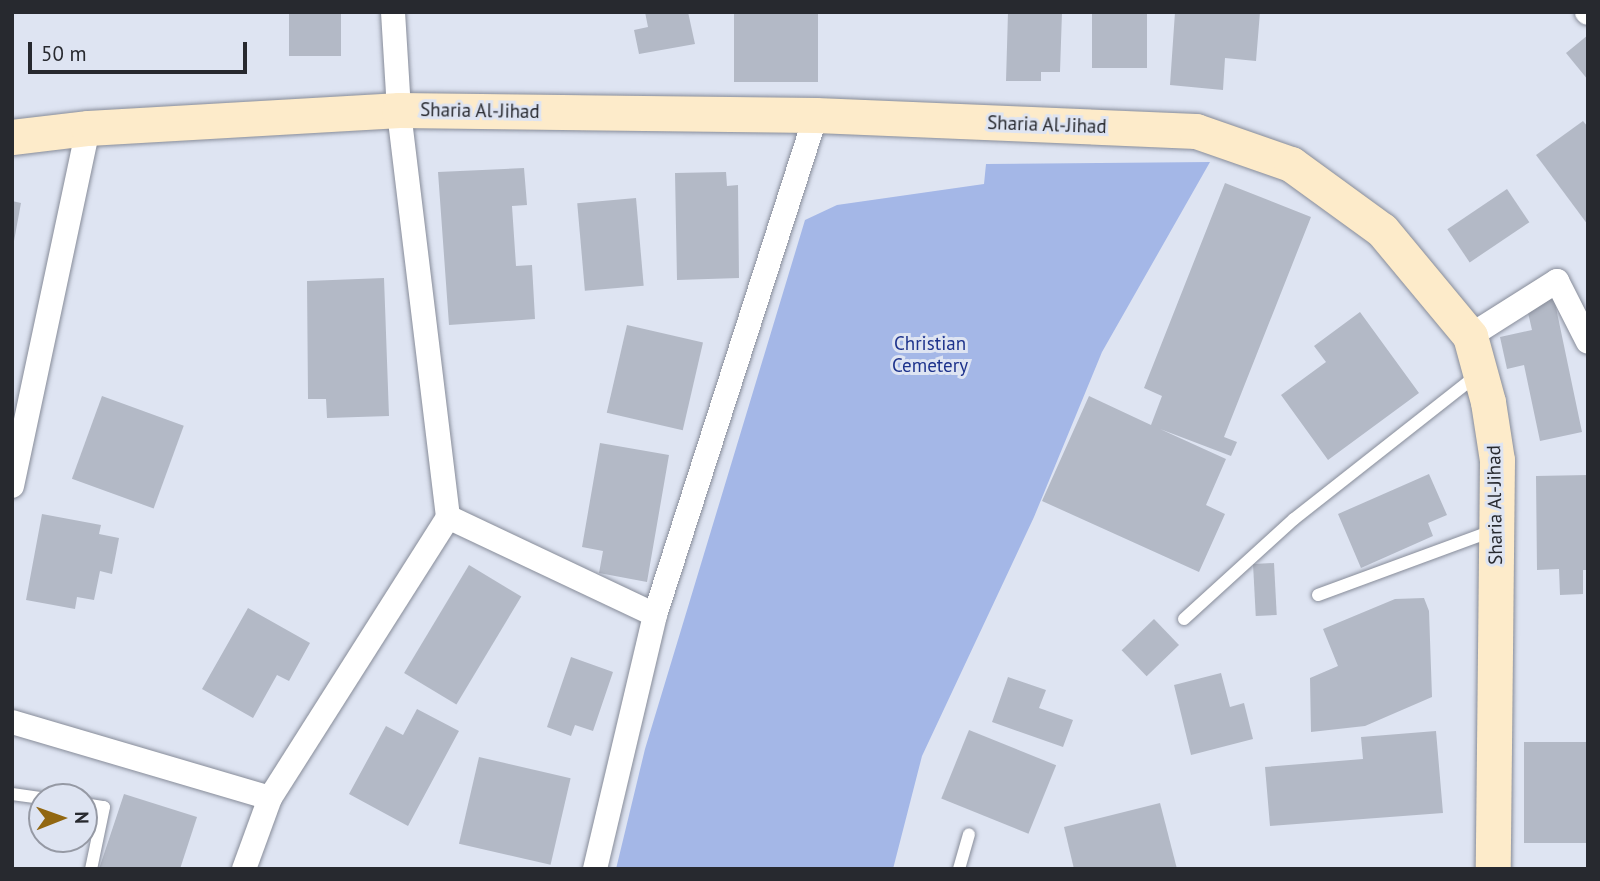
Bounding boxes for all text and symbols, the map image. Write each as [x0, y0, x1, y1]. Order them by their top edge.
scale bar [32, 28, 250, 72]
text: 50 m [41, 40, 87, 67]
street label: Sharia Al-Jihad [420, 99, 540, 123]
street label: Sharia Al-Jihad [987, 112, 1107, 138]
park label: Christian Cemetery [892, 333, 968, 377]
street label: Sharia Al-Jihad [1483, 445, 1507, 565]
north arrow [28, 783, 98, 853]
text: N [70, 811, 94, 824]

